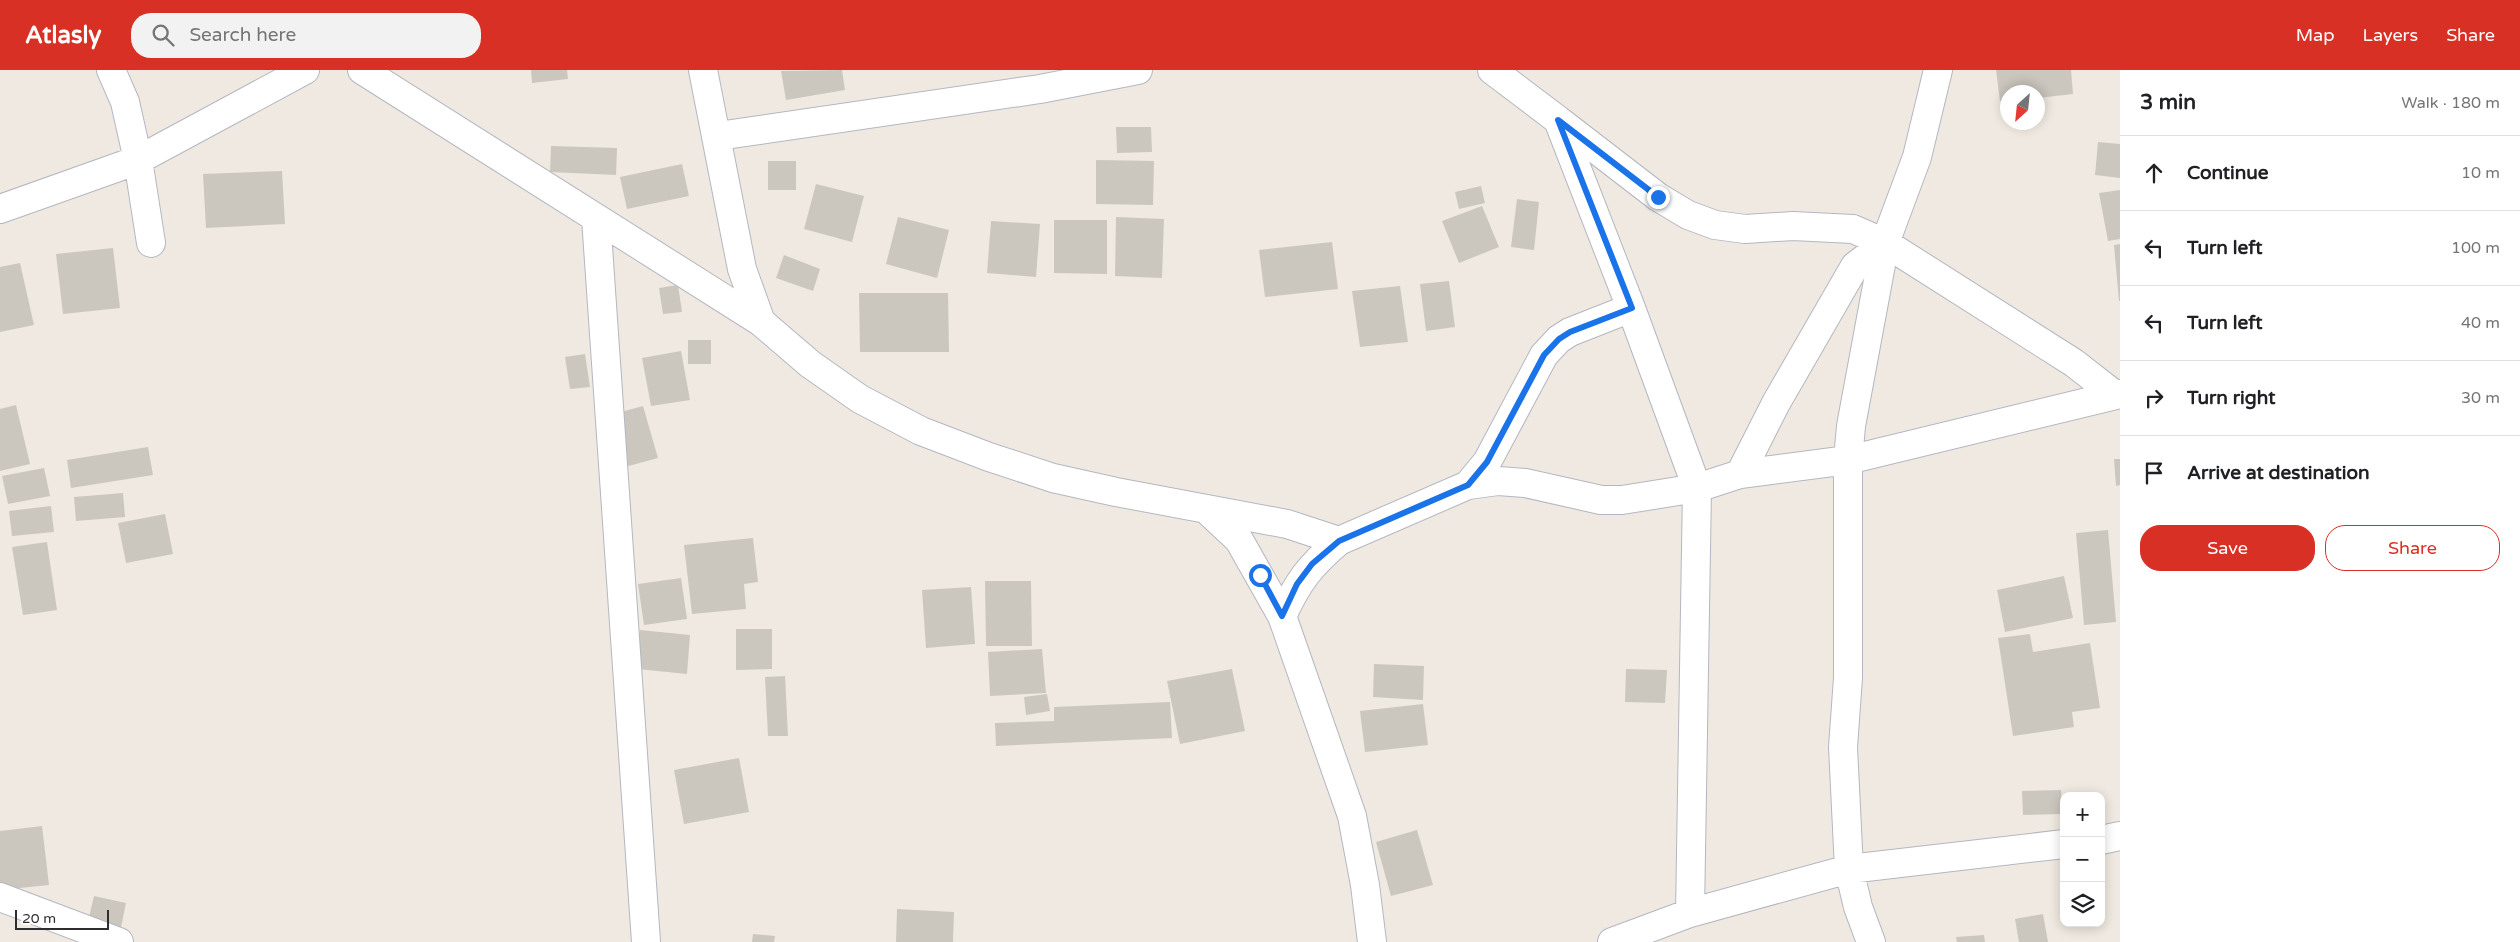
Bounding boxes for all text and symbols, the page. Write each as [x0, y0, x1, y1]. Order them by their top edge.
search box [131, 13, 481, 58]
text: Atlasly [25, 21, 101, 50]
icon: search [149, 21, 177, 49]
text: Search here [189, 24, 296, 46]
text: Map [2296, 24, 2335, 46]
text: Layers [2363, 24, 2418, 46]
text: Share [2446, 24, 2495, 46]
north arrow [2000, 85, 2045, 130]
text: 3 min [2140, 90, 2196, 115]
text: Walk · 180 m [2401, 93, 2500, 113]
icon: ahead [2140, 159, 2168, 187]
text: Continue [2187, 162, 2269, 184]
text: 10 m [2461, 163, 2500, 183]
route end [1647, 186, 1670, 209]
icon: left [2140, 234, 2168, 262]
text: Turn left [2187, 237, 2263, 259]
text: 100 m [2451, 238, 2500, 258]
icon: left [2140, 309, 2168, 337]
text: Turn left [2187, 312, 2263, 334]
text: 40 m [2461, 313, 2500, 333]
icon: right [2140, 384, 2168, 412]
text: Turn right [2187, 387, 2275, 409]
text: 30 m [2461, 388, 2500, 408]
icon: arrive [2140, 459, 2168, 487]
text: Arrive at destination [2187, 462, 2370, 484]
button: Save [2140, 525, 2315, 571]
button: Share [2325, 525, 2500, 571]
route start [1249, 564, 1272, 587]
map controls [2060, 792, 2105, 927]
button: + [2060, 792, 2105, 837]
button: − [2060, 837, 2105, 882]
button: layers [2060, 882, 2105, 927]
scale bar [15, 907, 109, 930]
text: 20 m [22, 910, 56, 927]

